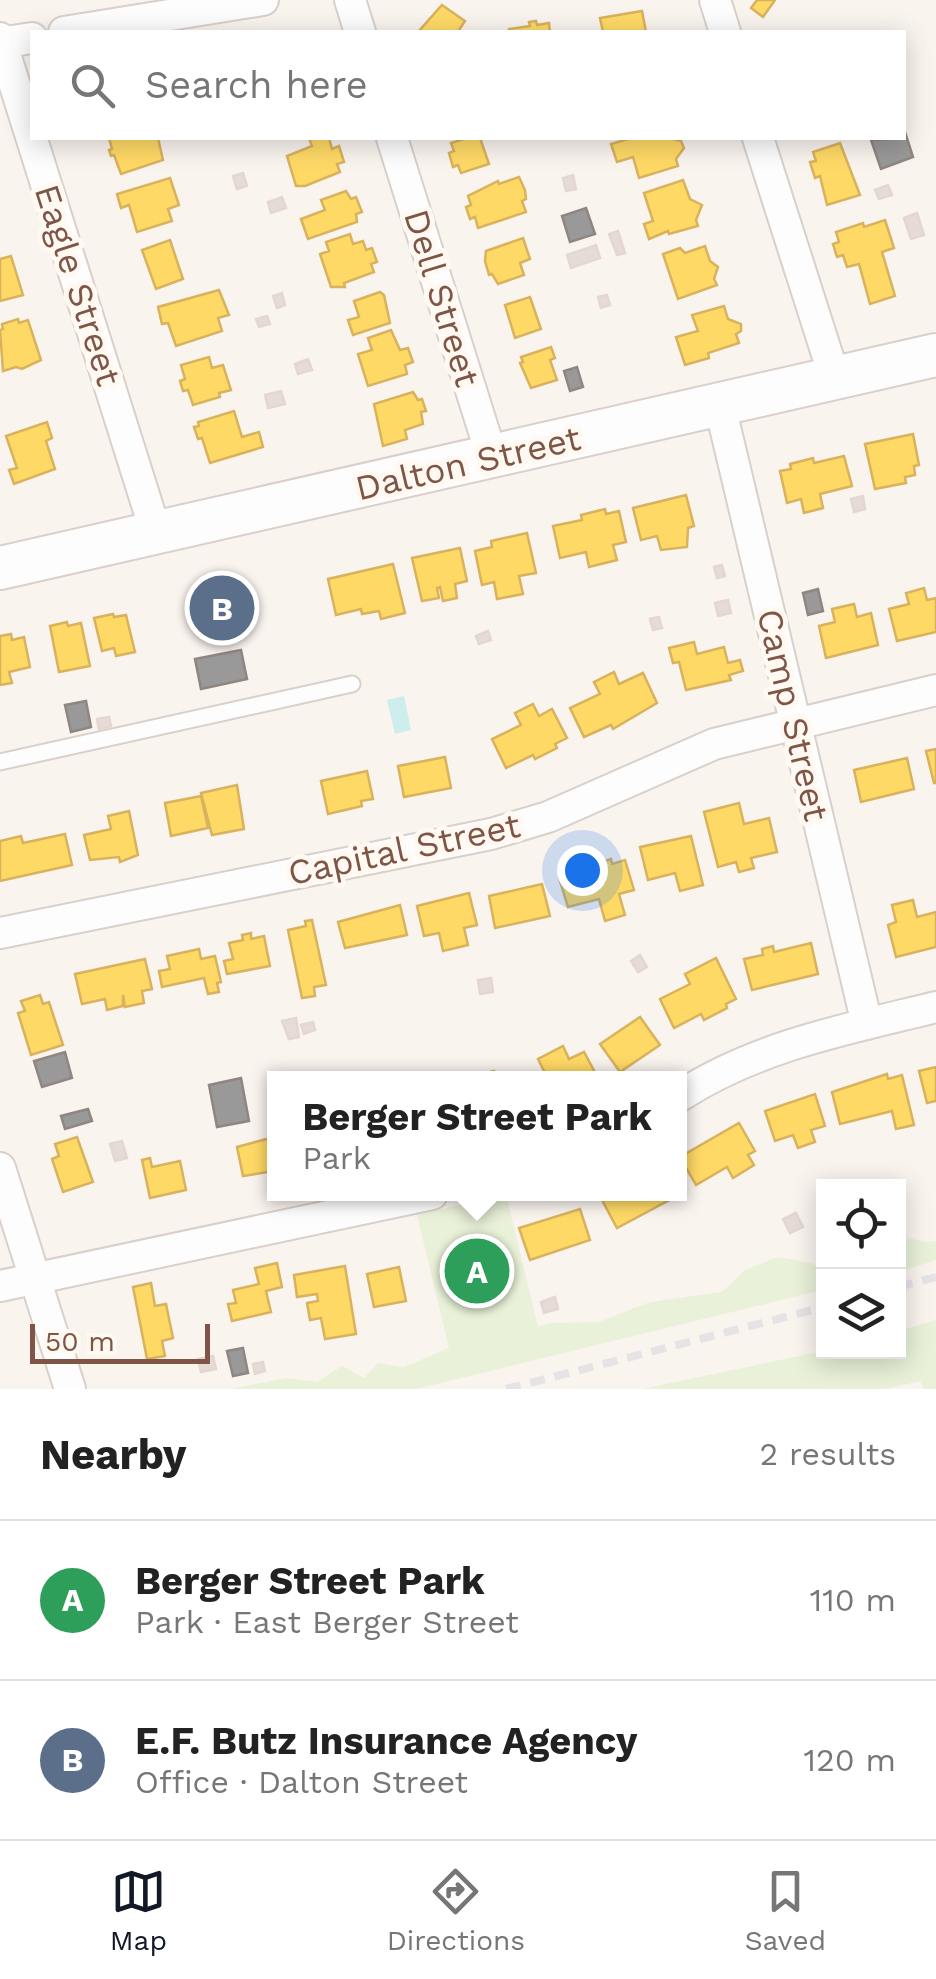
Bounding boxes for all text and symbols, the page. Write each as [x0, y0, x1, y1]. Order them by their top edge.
search box [30, 30, 906, 140]
icon: search [65, 58, 120, 113]
text: Search here [145, 63, 368, 107]
street label: Eagle Street [26, 179, 130, 391]
street label: Dell Street [395, 204, 489, 392]
street label: Dalton Street [351, 417, 585, 509]
pin: B [190, 570, 254, 646]
street label: Camp Street [748, 605, 838, 825]
street label: Capital Street [284, 804, 524, 894]
your location [557, 845, 608, 896]
popup [267, 1071, 687, 1201]
text: Berger Street Park [302, 1095, 652, 1139]
text: Park [302, 1139, 371, 1177]
map controls [816, 1179, 906, 1359]
button: locate [816, 1179, 906, 1269]
pin: A [444, 1234, 510, 1308]
button: layers [816, 1269, 906, 1359]
scale bar [30, 1319, 210, 1364]
text: 50 m [45, 1325, 115, 1358]
text: Nearby [40, 1430, 187, 1479]
text: 2 results [759, 1435, 896, 1473]
text: Berger Street Park [135, 1559, 485, 1603]
text: A [62, 1581, 83, 1619]
text: 110 m [810, 1581, 896, 1619]
text: Park · East Berger Street [135, 1603, 519, 1641]
text: E.F. Butz Insurance Agency [135, 1719, 637, 1763]
text: B [62, 1741, 83, 1779]
text: 120 m [804, 1741, 896, 1779]
text: Office · Dalton Street [135, 1763, 468, 1801]
tab: Map [110, 1864, 167, 1957]
tab: Directions [387, 1864, 525, 1957]
tab: Saved [745, 1864, 826, 1957]

